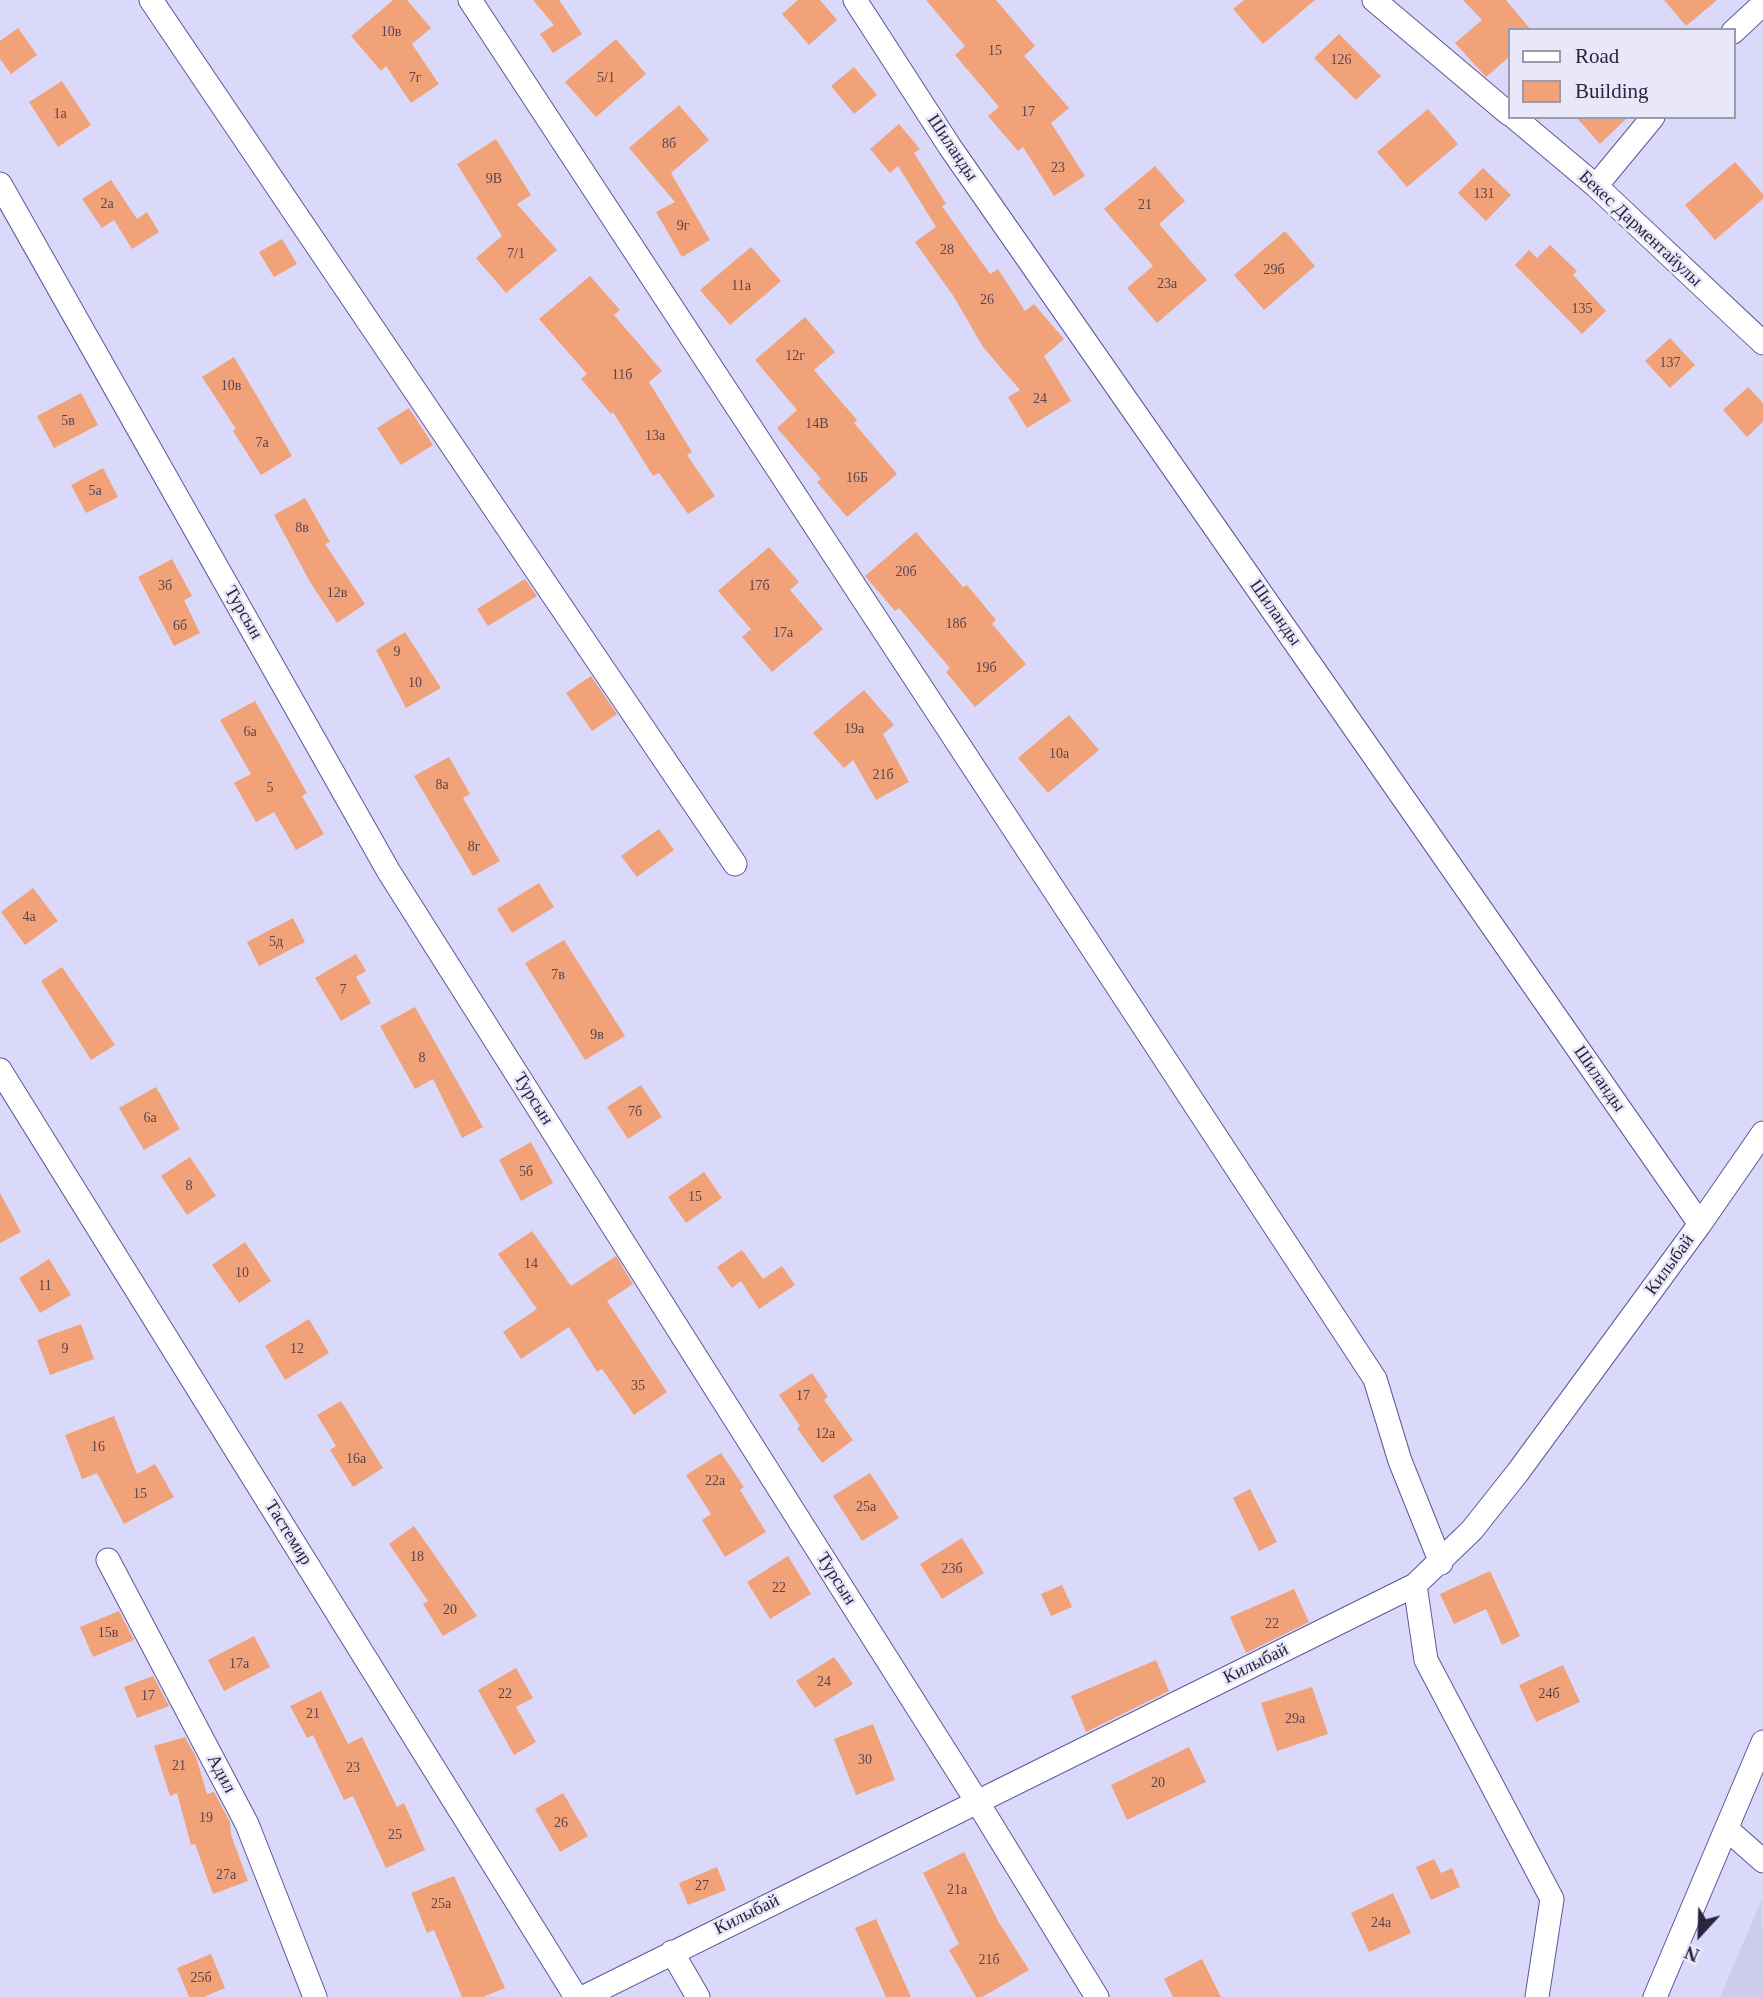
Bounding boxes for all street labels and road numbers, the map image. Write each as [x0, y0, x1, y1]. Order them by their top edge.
street label: Шиланды [922, 111, 982, 185]
street label: Бекес Дарментайулы [1574, 166, 1706, 292]
street label: Шиланды [1244, 576, 1306, 650]
street label: Турсын [219, 583, 267, 643]
street label: Шиланды [1568, 1042, 1630, 1116]
street label: Турсын [509, 1069, 557, 1129]
street label: Килыбай [1641, 1231, 1699, 1299]
street label: Тастемир [260, 1497, 316, 1569]
street label: Турсын [812, 1549, 860, 1609]
street label: Килыбай [1220, 1639, 1292, 1689]
street label: Адил [202, 1751, 240, 1797]
street label: Килыбай [711, 1890, 783, 1940]

